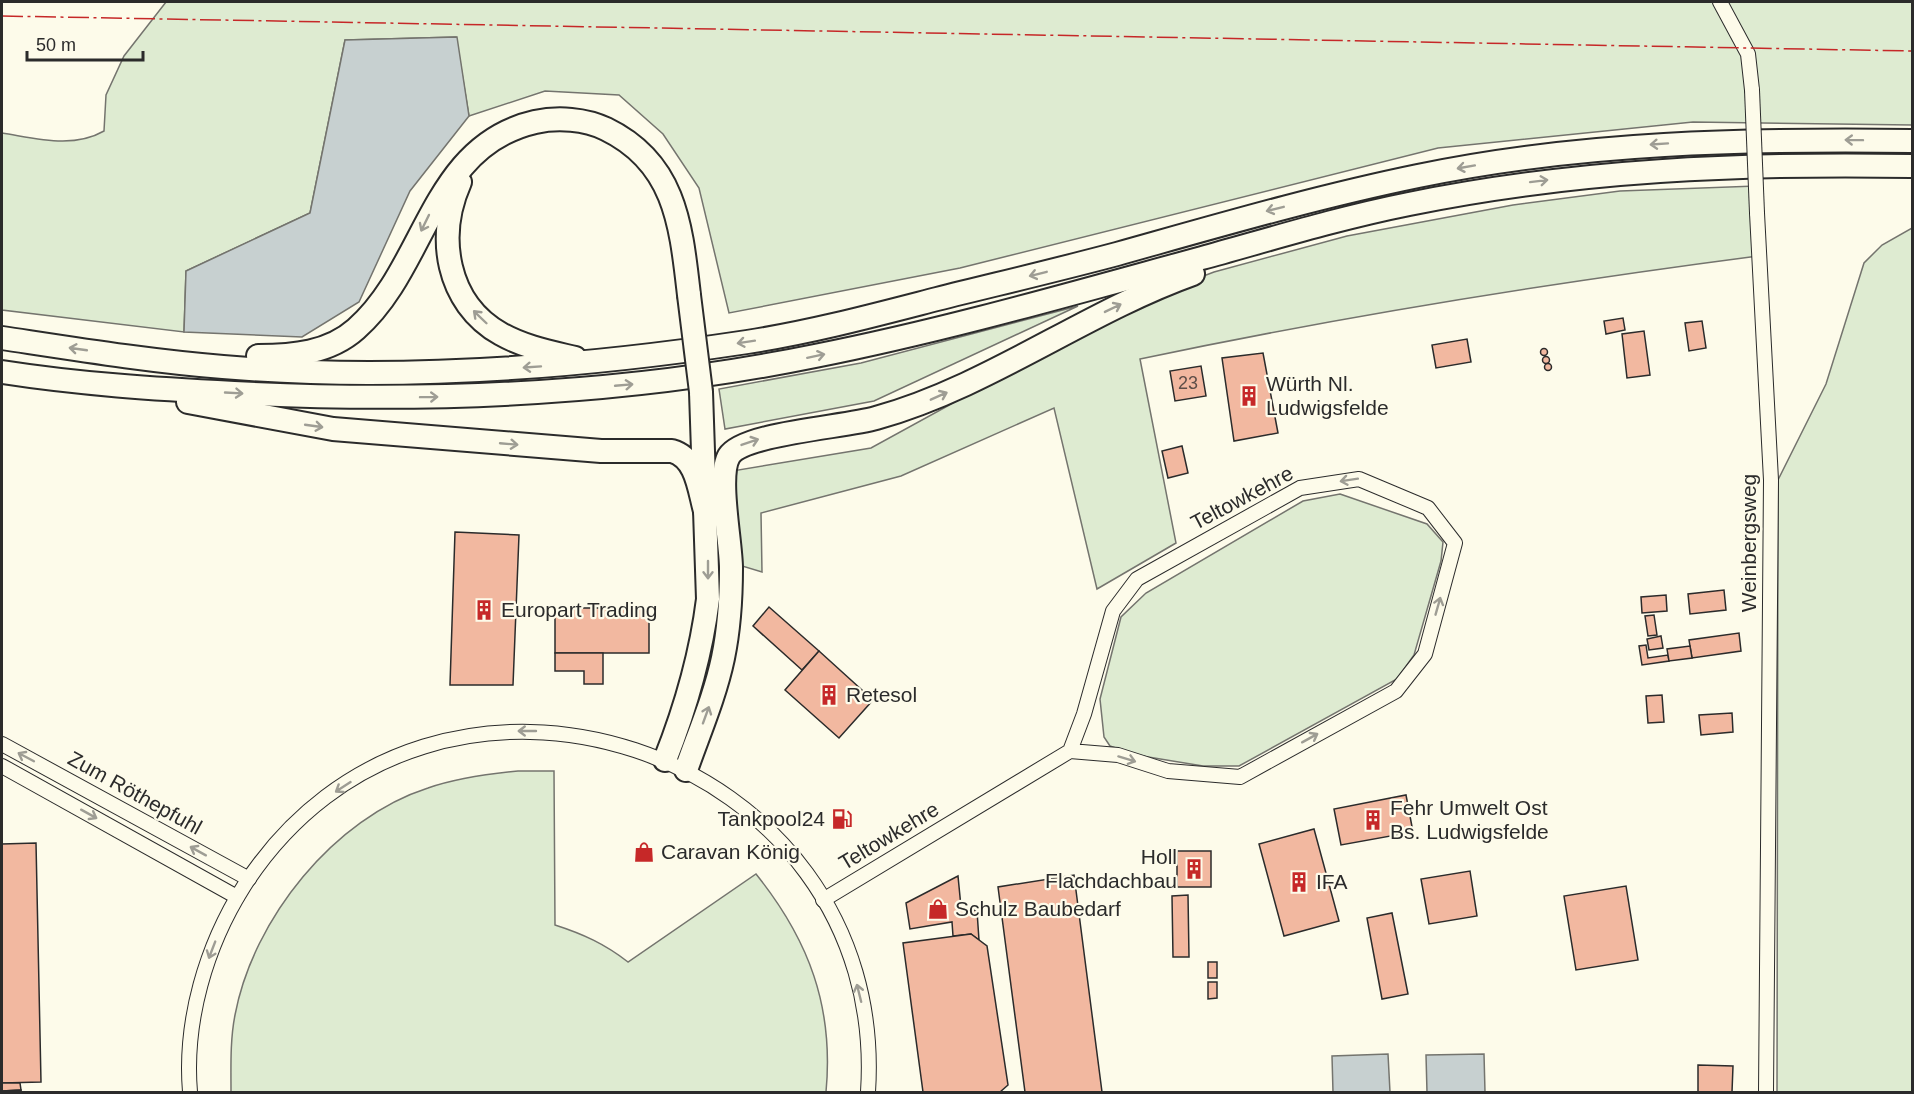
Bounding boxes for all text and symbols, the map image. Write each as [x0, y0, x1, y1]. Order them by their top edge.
scale bar [27, 24, 142, 62]
text: 50 m [36, 35, 76, 55]
one-way arrow [1845, 134, 1865, 145]
one-way arrow [1650, 139, 1670, 150]
one-way arrow [1456, 162, 1476, 173]
one-way arrow [1529, 176, 1549, 187]
one-way arrow [1266, 204, 1285, 216]
one-way arrow [419, 214, 431, 231]
one-way arrow [1029, 269, 1048, 280]
one-way arrow [1103, 302, 1121, 314]
one-way arrow [472, 310, 487, 324]
one-way arrow [736, 336, 756, 347]
one-way arrow [68, 343, 88, 354]
one-way arrow [806, 350, 826, 361]
one-way arrow [523, 362, 543, 373]
place label: Würth Nl. Ludwigsfelde [1266, 372, 1389, 419]
house number: 23 [1178, 373, 1198, 393]
one-way arrow [613, 379, 633, 390]
building icon: Würth Nl. Ludwigsfelde [1237, 384, 1261, 408]
one-way arrow [224, 387, 244, 398]
one-way arrow [929, 390, 947, 401]
one-way arrow [419, 391, 439, 403]
one-way arrow [304, 421, 324, 432]
one-way arrow [740, 436, 759, 447]
one-way arrow [498, 439, 518, 450]
street label: Teltowkehre [1187, 461, 1297, 534]
street label: Weinbergsweg [1737, 474, 1760, 612]
one-way arrow [1339, 475, 1359, 486]
one-way arrow [702, 559, 713, 579]
one-way arrow [1433, 596, 1444, 615]
building icon: Europart Trading [472, 598, 496, 622]
place label: Europart Trading [501, 598, 657, 621]
building icon: Retesol [817, 683, 841, 707]
place label: Retesol [846, 683, 917, 706]
one-way arrow [701, 706, 712, 725]
one-way arrow [517, 725, 537, 737]
one-way arrow [1301, 732, 1318, 744]
street label: Zum Röthepfuhl [64, 746, 206, 839]
one-way arrow [18, 751, 36, 762]
one-way arrow [1117, 754, 1136, 765]
one-way arrow [335, 781, 352, 793]
place label: Fehr Umwelt Ost Bs. Ludwigsfelde [1390, 796, 1549, 843]
street label: Teltowkehre [835, 797, 943, 874]
place label: Tankpool24 [718, 807, 825, 830]
fuel station icon: Tankpool24 [830, 807, 854, 831]
building icon: Fehr Umwelt Ost Bs. Ludwigsfelde [1361, 808, 1385, 832]
one-way arrow [80, 809, 98, 820]
shop icon: Caravan König [632, 840, 656, 864]
place label: Caravan König [661, 840, 800, 863]
one-way arrow [189, 844, 206, 856]
place label: Holl Flachdachbau [1045, 845, 1177, 892]
building icon: Holl Flachdachbau [1182, 857, 1206, 881]
building icon: IFA [1287, 870, 1311, 894]
place label: IFA [1316, 870, 1348, 893]
shop icon: Schulz Baubedarf [926, 897, 950, 921]
place label: Schulz Baubedarf [955, 897, 1121, 920]
one-way arrow [206, 940, 217, 959]
one-way arrow [853, 984, 865, 1003]

